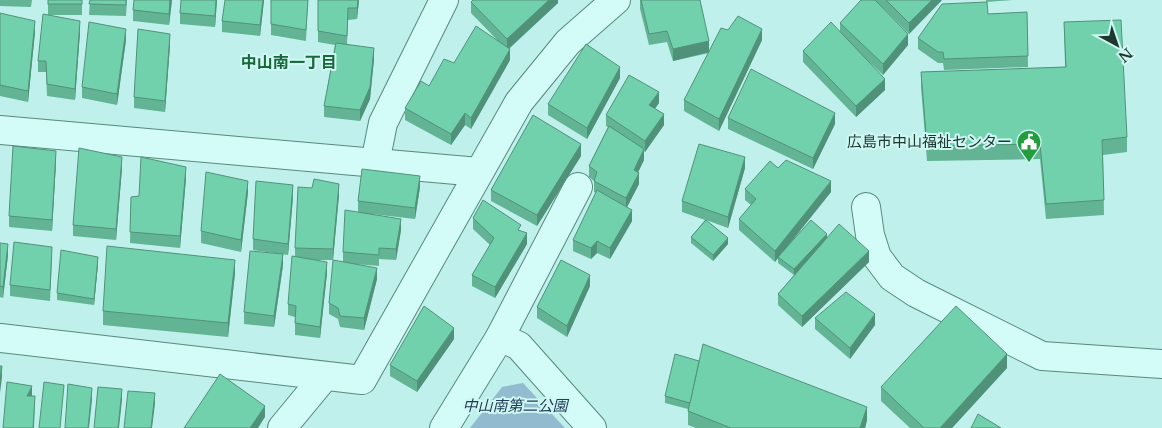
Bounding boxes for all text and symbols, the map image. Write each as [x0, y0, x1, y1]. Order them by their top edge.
north arrow [1092, 20, 1142, 70]
text: N [1115, 44, 1136, 66]
district label: 中山南一丁目 [241, 52, 337, 72]
public building icon: 広島市中山福祉センター [1016, 129, 1042, 163]
place label: 広島市中山福祉センター [847, 132, 1012, 151]
park label: 中山南第二公園 [462, 396, 569, 415]

